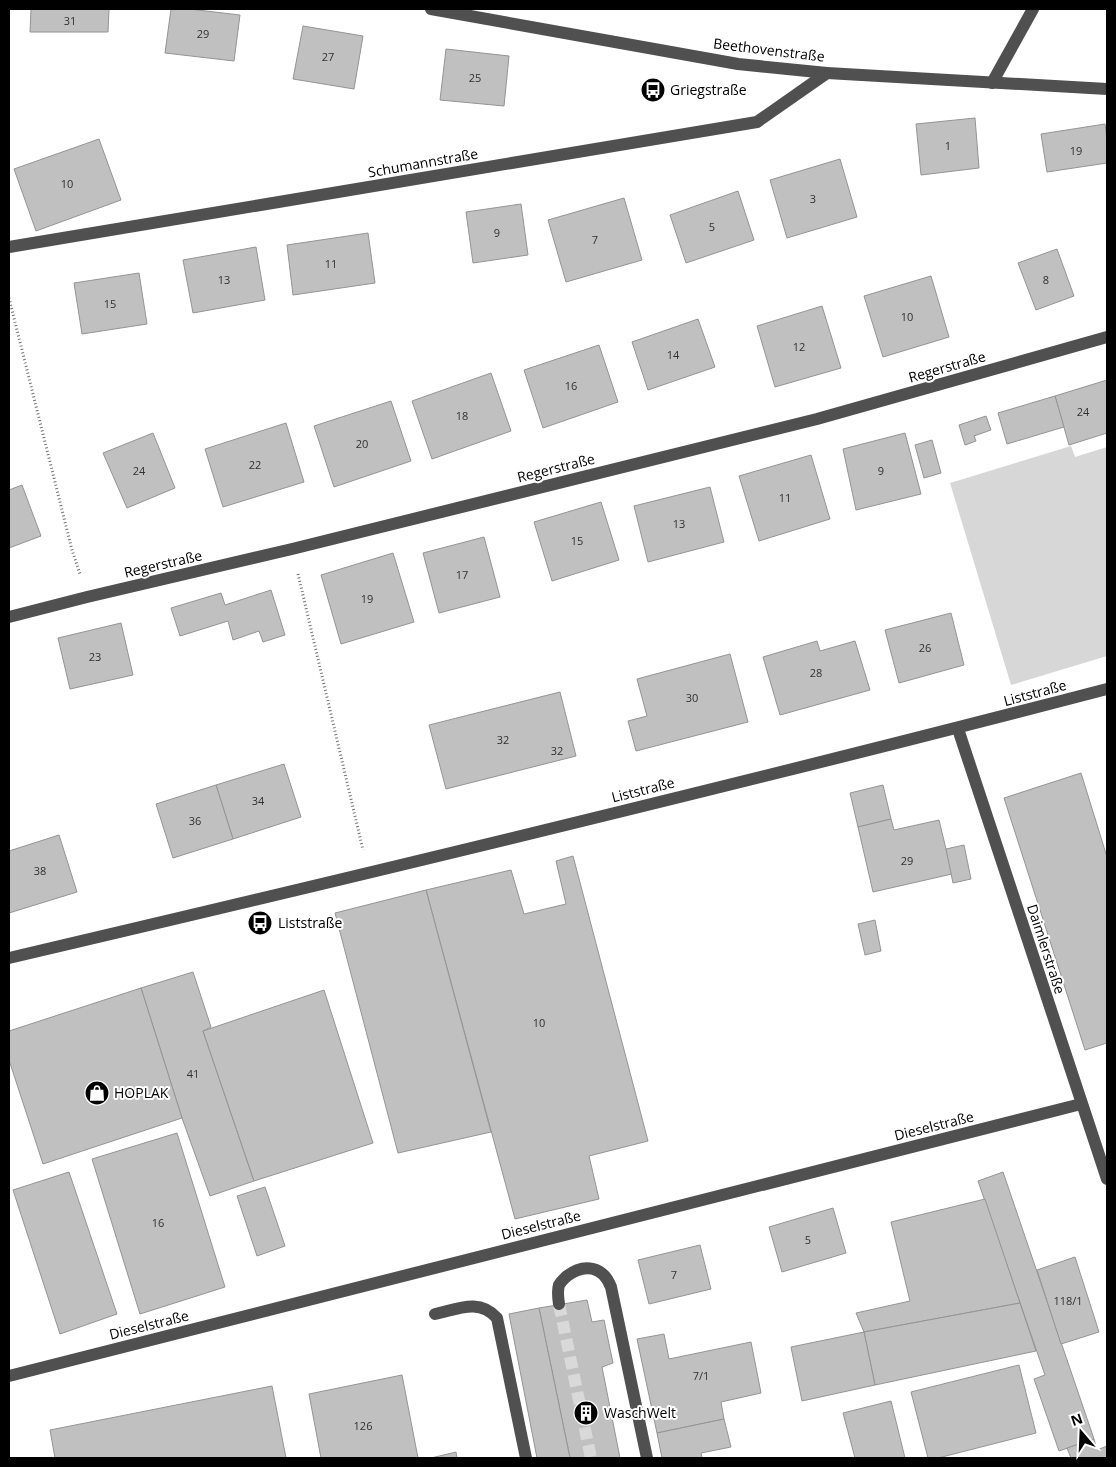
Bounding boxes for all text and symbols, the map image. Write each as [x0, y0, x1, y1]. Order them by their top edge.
house number: 31 [64, 13, 76, 28]
house number: 29 [197, 26, 209, 41]
street label: Beethovenstraße [712, 33, 826, 66]
house number: 27 [322, 49, 334, 64]
house number: 25 [469, 70, 481, 85]
bus stop icon: Griegstraße [640, 77, 666, 103]
place label: Griegstraße [670, 80, 747, 99]
house number: 1 [945, 138, 951, 153]
street label: Schumannstraße [366, 143, 479, 182]
house number: 19 [1070, 143, 1082, 158]
house number: 10 [61, 176, 73, 191]
house number: 3 [810, 191, 816, 206]
house number: 5 [709, 219, 715, 234]
house number: 9 [494, 225, 500, 240]
house number: 7 [592, 232, 598, 247]
house number: 11 [325, 256, 337, 271]
house number: 13 [218, 272, 230, 287]
house number: 8 [1043, 272, 1049, 287]
house number: 15 [104, 296, 116, 311]
house number: 10 [901, 309, 913, 324]
house number: 12 [793, 339, 805, 354]
street label: Regerstraße [906, 346, 988, 387]
house number: 14 [667, 347, 680, 362]
house number: 16 [565, 378, 577, 393]
house number: 24 [1077, 404, 1090, 419]
house number: 18 [456, 408, 468, 423]
house number: 20 [356, 436, 368, 451]
street label: Regerstraße [515, 449, 597, 486]
house number: 22 [249, 457, 261, 472]
house number: 24 [133, 463, 146, 478]
house number: 9 [878, 463, 884, 478]
house number: 11 [779, 490, 791, 505]
house number: 13 [673, 516, 685, 531]
house number: 15 [571, 533, 583, 548]
street label: Regerstraße [122, 545, 204, 582]
house number: 17 [456, 567, 468, 582]
house number: 19 [361, 591, 373, 606]
house number: 26 [919, 640, 931, 655]
house number: 23 [89, 649, 101, 664]
house number: 28 [810, 665, 822, 680]
street label: Liststraße [1001, 675, 1068, 710]
house number: 30 [686, 690, 698, 705]
house number: 32 [497, 732, 509, 747]
house number: 32 [551, 743, 563, 758]
street label: Liststraße [609, 772, 676, 807]
house number: 34 [252, 793, 265, 808]
house number: 36 [189, 813, 201, 828]
house number: 29 [901, 853, 913, 868]
house number: 38 [34, 863, 46, 878]
street label: Daimlerstraße [1023, 902, 1070, 996]
bus stop icon: Liststraße [247, 910, 273, 936]
place label: Liststraße [278, 913, 342, 932]
house number: 10 [533, 1015, 545, 1030]
house number: 41 [187, 1066, 199, 1081]
shop icon: HOPLAK [84, 1080, 110, 1106]
place label: HOPLAK [114, 1083, 169, 1102]
street label: Dieselstraße [892, 1106, 976, 1145]
street label: Dieselstraße [499, 1205, 583, 1244]
house number: 16 [152, 1215, 164, 1230]
house number: 5 [805, 1232, 811, 1247]
house number: 7 [671, 1267, 677, 1282]
house number: 118/1 [1053, 1293, 1083, 1308]
street label: Dieselstraße [107, 1305, 191, 1344]
house number: 7/1 [693, 1368, 709, 1383]
building icon: WaschWelt [573, 1400, 599, 1426]
place label: WaschWelt [604, 1403, 676, 1422]
north arrow [1056, 1407, 1106, 1457]
text: N [1068, 1408, 1085, 1430]
house number: 126 [354, 1418, 372, 1433]

